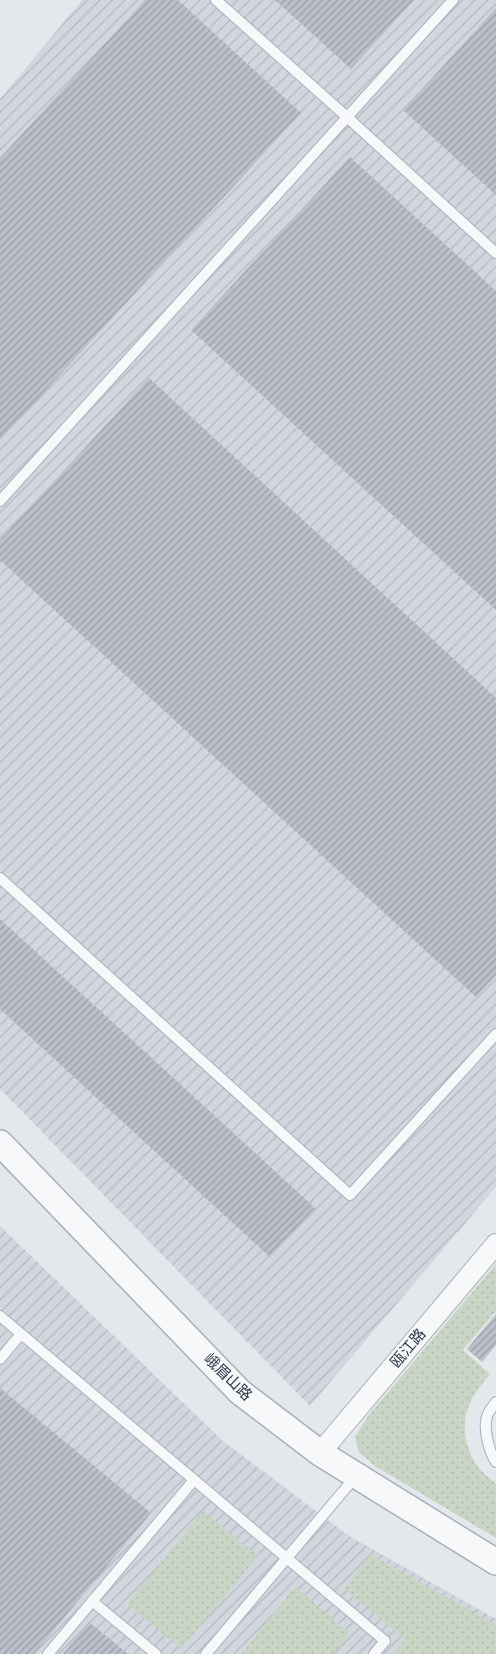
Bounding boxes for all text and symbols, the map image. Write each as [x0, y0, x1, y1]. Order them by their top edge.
street label: 瓯江路 [387, 1325, 429, 1371]
street label: 峨眉山路 [200, 1350, 256, 1404]

